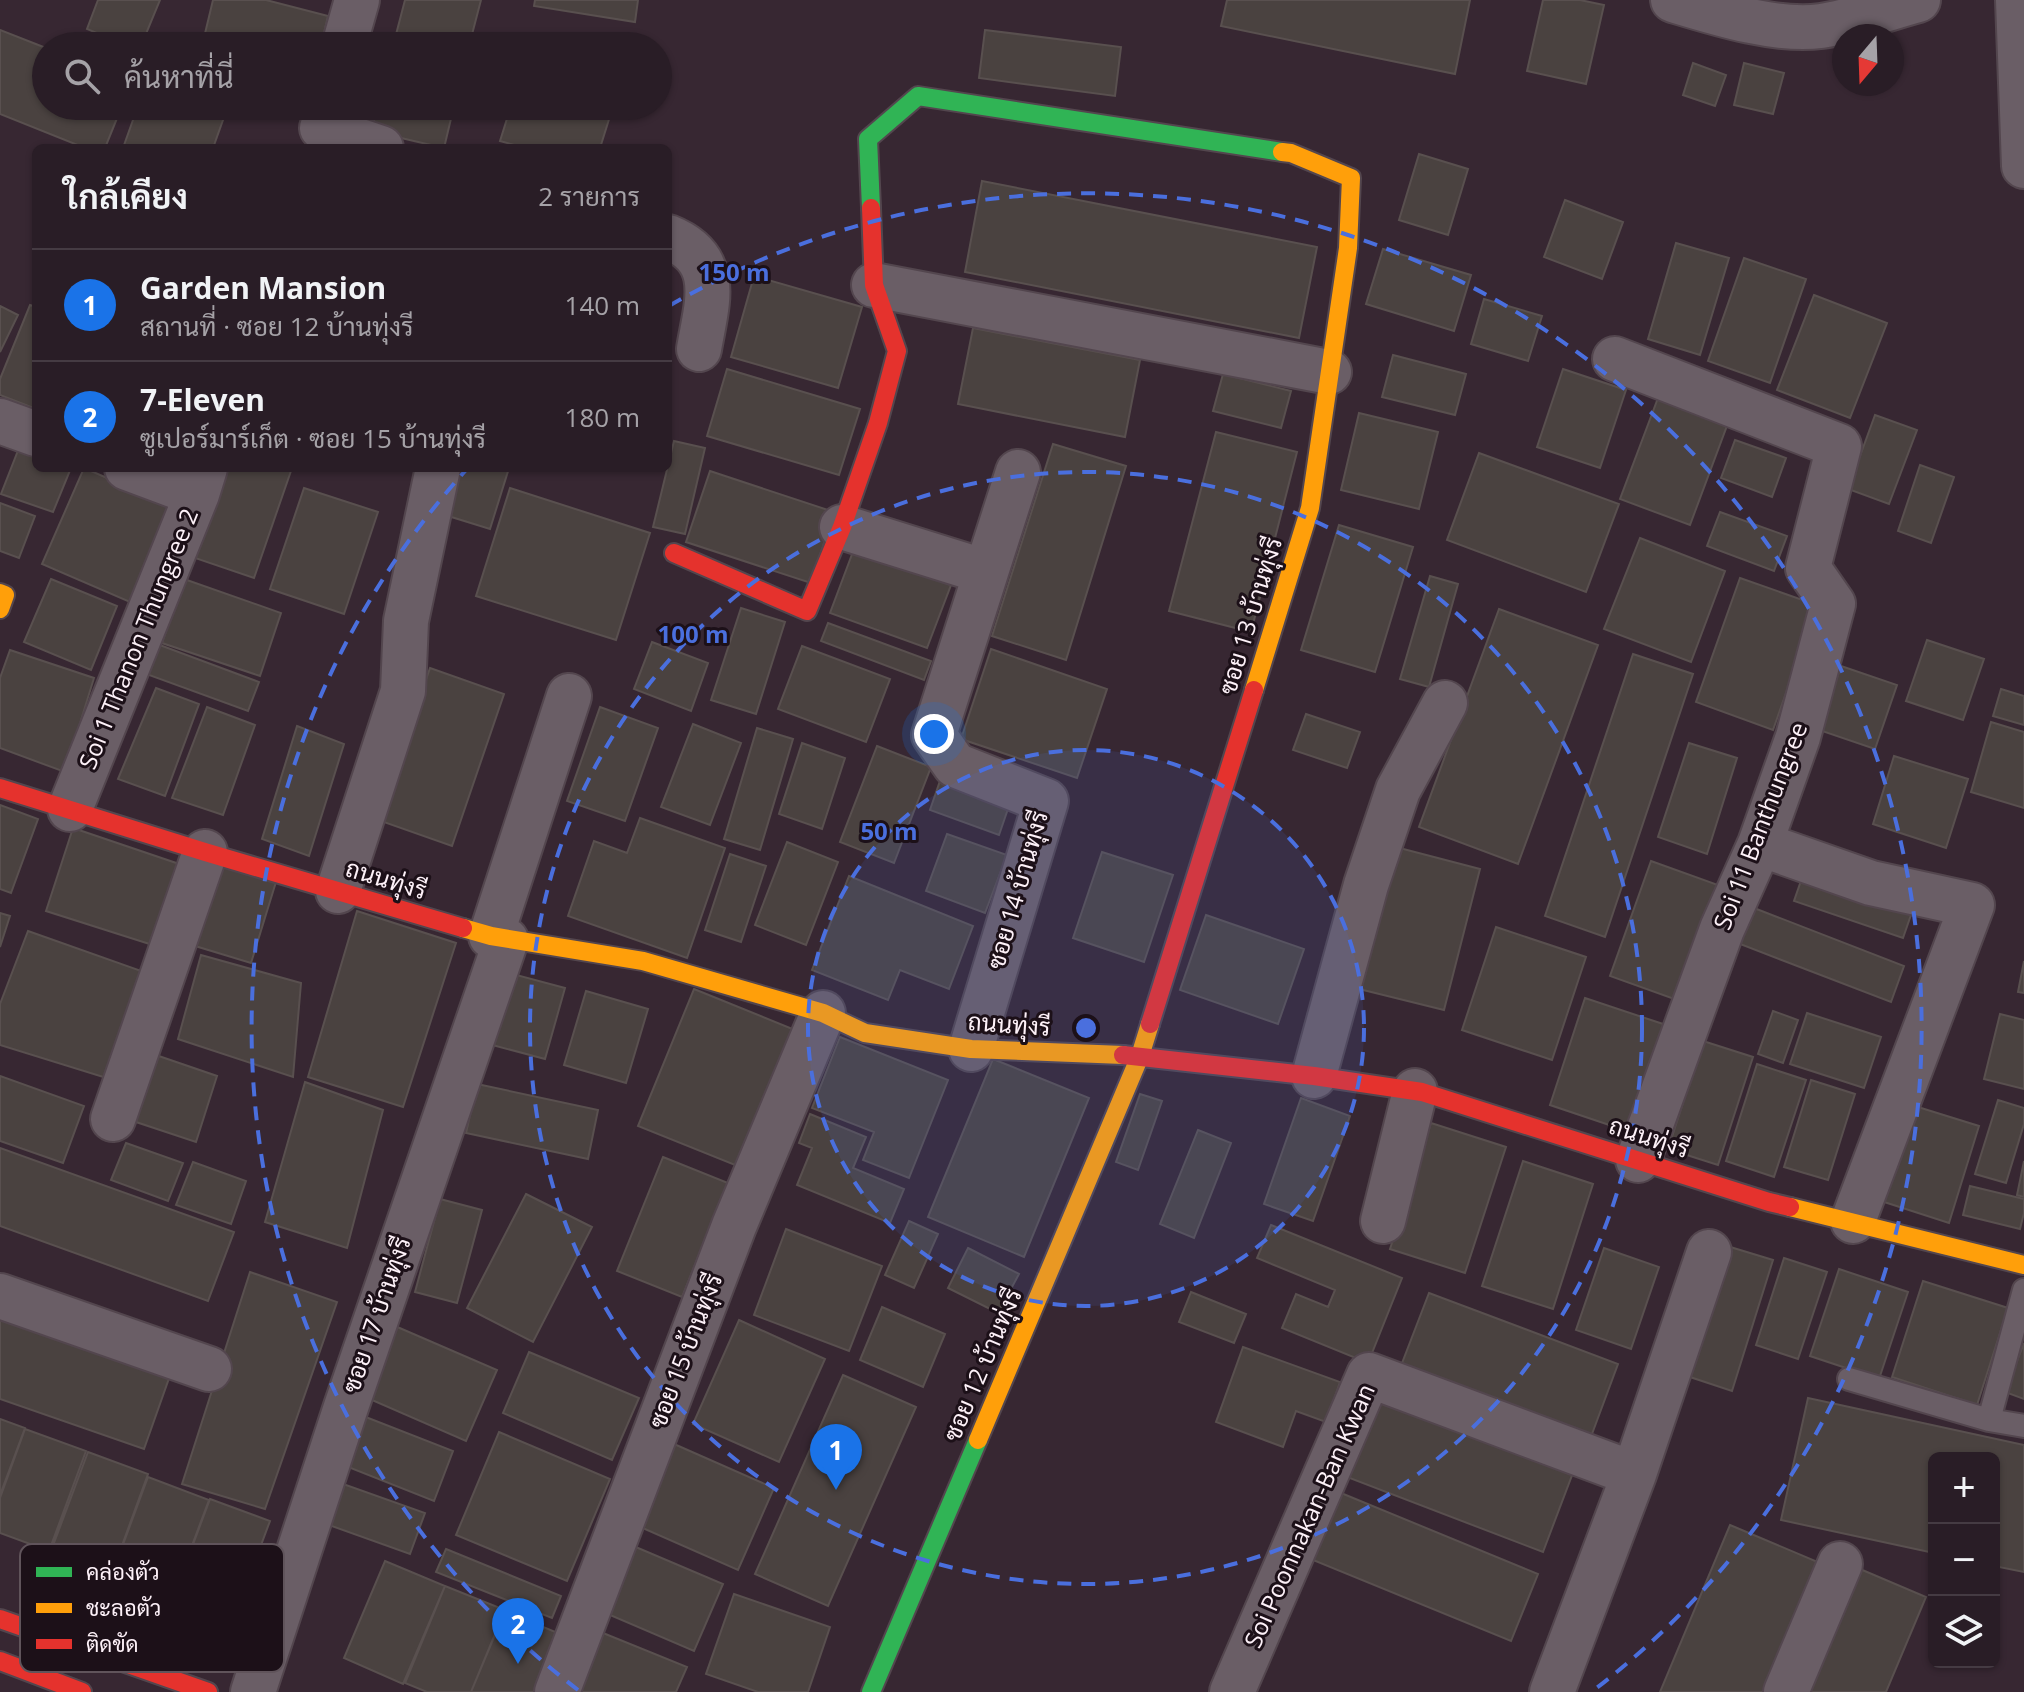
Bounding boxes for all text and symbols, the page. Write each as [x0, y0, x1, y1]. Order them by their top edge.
north arrow [1832, 24, 1904, 96]
search box [32, 32, 672, 120]
icon: search [60, 54, 104, 98]
text: ค้นหาที่นี่ [124, 56, 234, 97]
text: ใกล้เคียง [64, 173, 188, 219]
text: 2 รายการ [538, 178, 640, 214]
text: 150 m [699, 255, 769, 288]
text: Garden Mansion [140, 267, 386, 308]
text: 1 [83, 287, 97, 323]
text: 140 m [565, 287, 640, 323]
text: สถานที่ · ซอย 12 บ้านทุ่งรี [140, 308, 414, 344]
text: 7-Eleven [140, 379, 265, 420]
text: 2 [83, 399, 97, 435]
text: 180 m [565, 399, 640, 435]
text: ซูเปอร์มาร์เก็ต · ซอย 15 บ้านทุ่งรี [140, 420, 486, 456]
street label: Soi 1 Thanon Thungree 2 [70, 503, 205, 774]
street label: ซอย 13 บ้านทุ่งรี [1210, 533, 1290, 699]
text: 100 m [658, 617, 728, 650]
your location [914, 714, 954, 754]
street label: Soi 11 Banthungree [1705, 717, 1814, 934]
street label: ซอย 14 บ้านทุ่งรี [978, 807, 1056, 973]
text: 50 m [860, 814, 918, 847]
street label: ถนนทุ่งรี [342, 851, 431, 907]
street label: ถนนทุ่งรี [967, 1004, 1052, 1044]
centre of rings [1072, 1014, 1100, 1042]
street label: ถนนทุ่งรี [1605, 1108, 1694, 1166]
street label: ซอย 17 บ้านทุ่งรี [333, 1232, 419, 1397]
street label: ซอย 15 บ้านทุ่งรี [640, 1268, 730, 1433]
street label: ซอย 12 บ้านทุ่งรี [935, 1283, 1030, 1446]
street label: Soi Poonnakan-Ban Kwan [1235, 1378, 1382, 1653]
pin: 1 [810, 1424, 862, 1490]
map controls [1928, 1452, 2000, 1668]
button: + [1928, 1452, 2000, 1524]
button: − [1928, 1524, 2000, 1596]
legend [20, 1544, 284, 1672]
text: คล่องตัว [86, 1556, 160, 1586]
text: ชะลอตัว [86, 1592, 161, 1622]
button: layers [1928, 1596, 2000, 1668]
pin: 2 [492, 1598, 544, 1664]
text: ติดขัด [86, 1628, 138, 1658]

